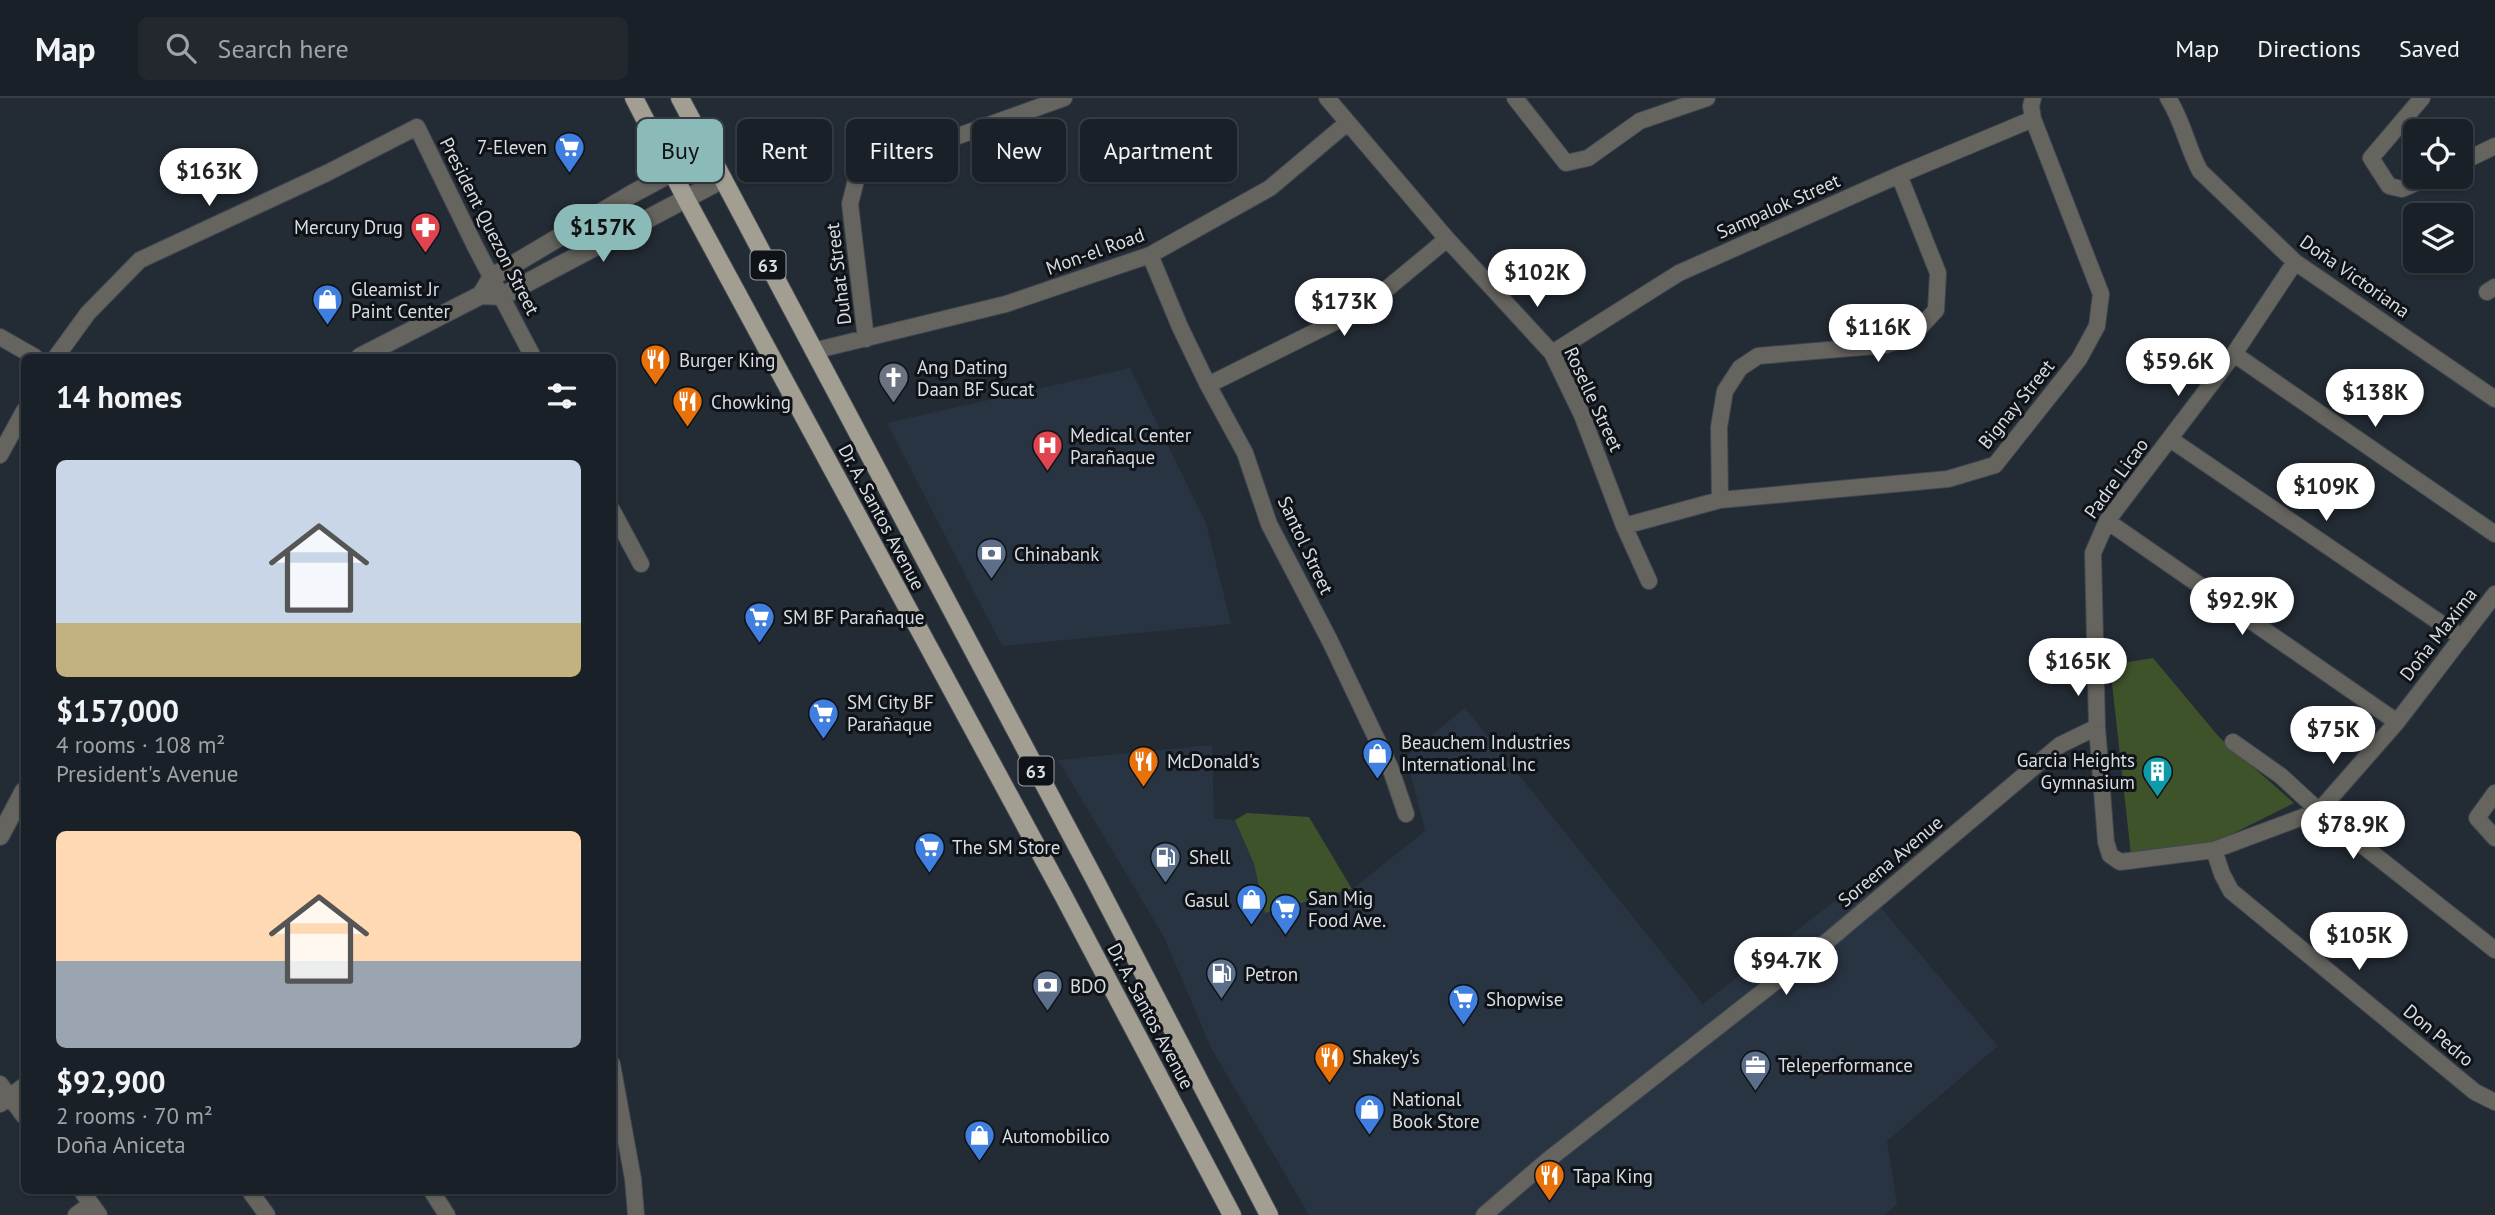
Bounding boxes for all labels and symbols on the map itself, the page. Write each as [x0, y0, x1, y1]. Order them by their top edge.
supermarket icon: 7-Eleven [553, 130, 587, 174]
street label: President Quezon Street [435, 133, 545, 319]
place label: 7-Eleven [477, 135, 547, 159]
pin: $163K [160, 148, 258, 208]
street label: Sampalok Street [1713, 168, 1844, 244]
pin: $157K [554, 204, 652, 264]
pharmacy icon: Mercury Drug [409, 210, 443, 254]
place label: Mercury Drug [294, 215, 403, 239]
street label: Duhat Street [820, 221, 856, 326]
street label: Mon-el Road [1043, 222, 1147, 280]
street label: Doña Victoriana [2295, 229, 2415, 323]
road number: 63 [750, 250, 786, 280]
pin: $102K [1488, 250, 1586, 309]
place label: Gleamist Jr Paint Center [351, 277, 450, 323]
pin: $173K [1295, 278, 1393, 338]
shop icon: Gleamist Jr Paint Center [311, 283, 345, 327]
pin: $116K [1829, 304, 1927, 364]
pin: $59.6K [2121, 338, 2235, 398]
restaurant icon: Burger King [639, 343, 673, 387]
street label: Roselle Street [1559, 343, 1629, 456]
place label: Burger King [679, 348, 775, 372]
street label: Bignay Street [1973, 354, 2060, 454]
place label: Ang Dating Daan BF Sucat [917, 355, 1035, 401]
church icon: Ang Dating Daan BF Sucat [877, 361, 911, 405]
pin: $138K [2326, 370, 2424, 429]
restaurant icon: Chowking [671, 385, 705, 429]
place label: Chowking [711, 390, 791, 414]
place label: Medical Center Parañaque [1070, 423, 1192, 469]
hospital icon: Medical Center Parañaque [1030, 429, 1064, 473]
street label: Padre Licao [2079, 433, 2153, 523]
street label: Dr. A. Santos Avenue [833, 440, 931, 594]
pin: $109K [2277, 464, 2375, 523]
street label: Santol Street [1273, 492, 1339, 598]
bank icon: Chinabank [974, 537, 1008, 581]
place label: Chinabank [1014, 542, 1099, 566]
pin: $92.9K [2185, 578, 2299, 637]
street label: Doña Maxima [2394, 583, 2482, 685]
supermarket icon: SM BF Parañaque [743, 600, 777, 644]
place label: SM BF Parañaque [783, 605, 924, 629]
pin: $165K [2029, 638, 2127, 698]
place label: SM City BF Parañaque [847, 690, 934, 736]
supermarket icon: SM City BF Parañaque [807, 696, 841, 740]
pin: $75K [2292, 706, 2374, 766]
place label: Beauchem Industries International Inc [1401, 730, 1571, 776]
shop icon: Beauchem Industries International Inc [1361, 736, 1395, 780]
restaurant icon: McDonald's [1127, 744, 1161, 788]
place label: Garcia Heights Gymnasium [2017, 748, 2135, 794]
place label: McDonald's [1167, 749, 1260, 773]
building icon: Garcia Heights Gymnasium [2141, 754, 2175, 798]
road number: 63 [1018, 756, 1054, 786]
pin: $78.9K [2296, 802, 2410, 861]
street label: Soreena Avenue [1833, 810, 1947, 912]
supermarket icon: The SM Store [912, 830, 946, 874]
place label: The SM Store [952, 835, 1060, 859]
fuel station icon: Shell [1149, 840, 1183, 884]
place label: Shell [1189, 845, 1231, 869]
shop icon: Gasul [1235, 883, 1269, 927]
place label: San Mig Food Ave. [1308, 886, 1386, 932]
place label: Gasul [1184, 888, 1229, 912]
supermarket icon: San Mig Food Ave. [1268, 892, 1302, 936]
pin: $105K [2310, 912, 2408, 972]
pin: $94.7K [1729, 937, 1843, 997]
street label: Dr. A. Santos Avenue [1102, 939, 1200, 1093]
fuel station icon: Petron [1205, 957, 1239, 1001]
place label: Petron [1245, 962, 1298, 986]
bank icon: BDO [1030, 969, 1064, 1013]
place label: BDO [1070, 974, 1107, 998]
supermarket icon: Shopwise [1446, 982, 1480, 1026]
place label: Shopwise [1486, 987, 1563, 1011]
street label: Don Pedro [2399, 999, 2479, 1071]
restaurant icon: Shakey's [1312, 1040, 1346, 1084]
place label: Shakey's [1352, 1045, 1420, 1069]
office icon: Teleperformance [1738, 1048, 1772, 1092]
place label: Teleperformance [1778, 1053, 1913, 1077]
place label: National Book Store [1392, 1087, 1480, 1133]
shop icon: National Book Store [1352, 1093, 1386, 1137]
shop icon: Automobilico [962, 1119, 996, 1163]
place label: Automobilico [1002, 1124, 1110, 1148]
restaurant icon: Tapa King [1533, 1159, 1567, 1203]
place label: Tapa King [1573, 1164, 1653, 1188]

